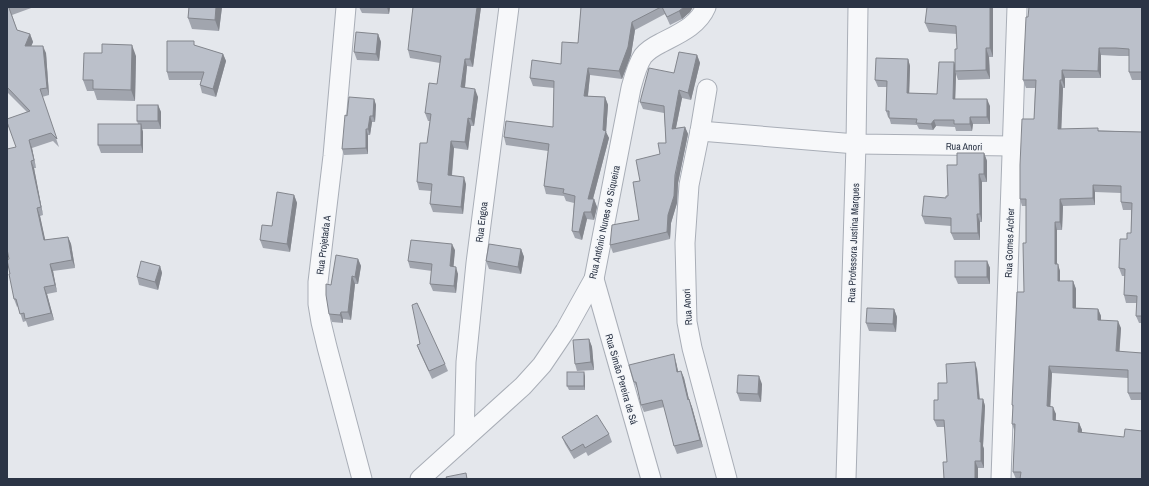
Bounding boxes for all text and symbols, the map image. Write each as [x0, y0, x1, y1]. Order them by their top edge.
street label: Rua Anori [946, 140, 982, 153]
street label: Rua Antônio Nunes de Siqueira [586, 164, 623, 280]
street label: Rua Professora Justina Marques [845, 183, 862, 303]
street label: Rua Engoa [473, 200, 491, 243]
street label: Rua Gomes Archer [1002, 208, 1017, 278]
street label: Rua Projetada A [313, 214, 334, 275]
street label: Rua Anori [680, 288, 695, 326]
street label: Rua Simão Pereira de Sá [602, 332, 641, 426]

